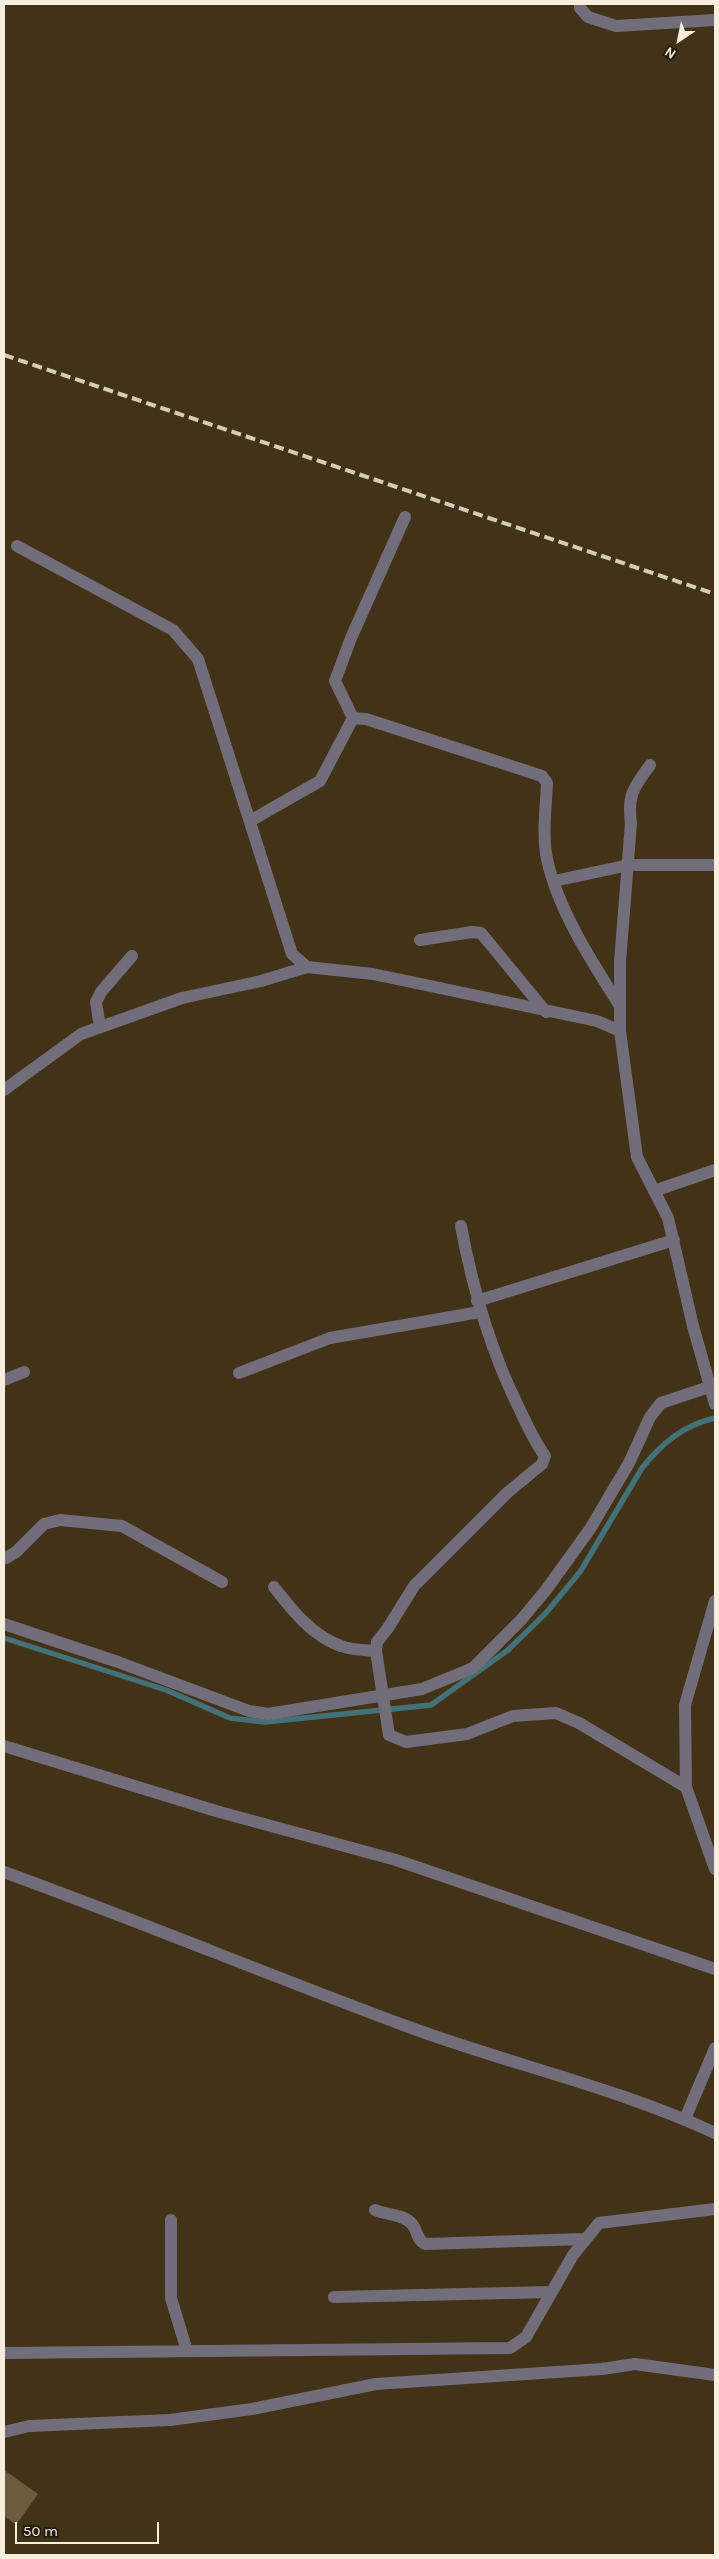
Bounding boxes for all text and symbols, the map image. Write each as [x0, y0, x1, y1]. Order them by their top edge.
north arrow [654, 15, 704, 65]
text: N [661, 43, 679, 63]
scale bar [18, 2512, 161, 2544]
text: 50 m [23, 2522, 58, 2540]

